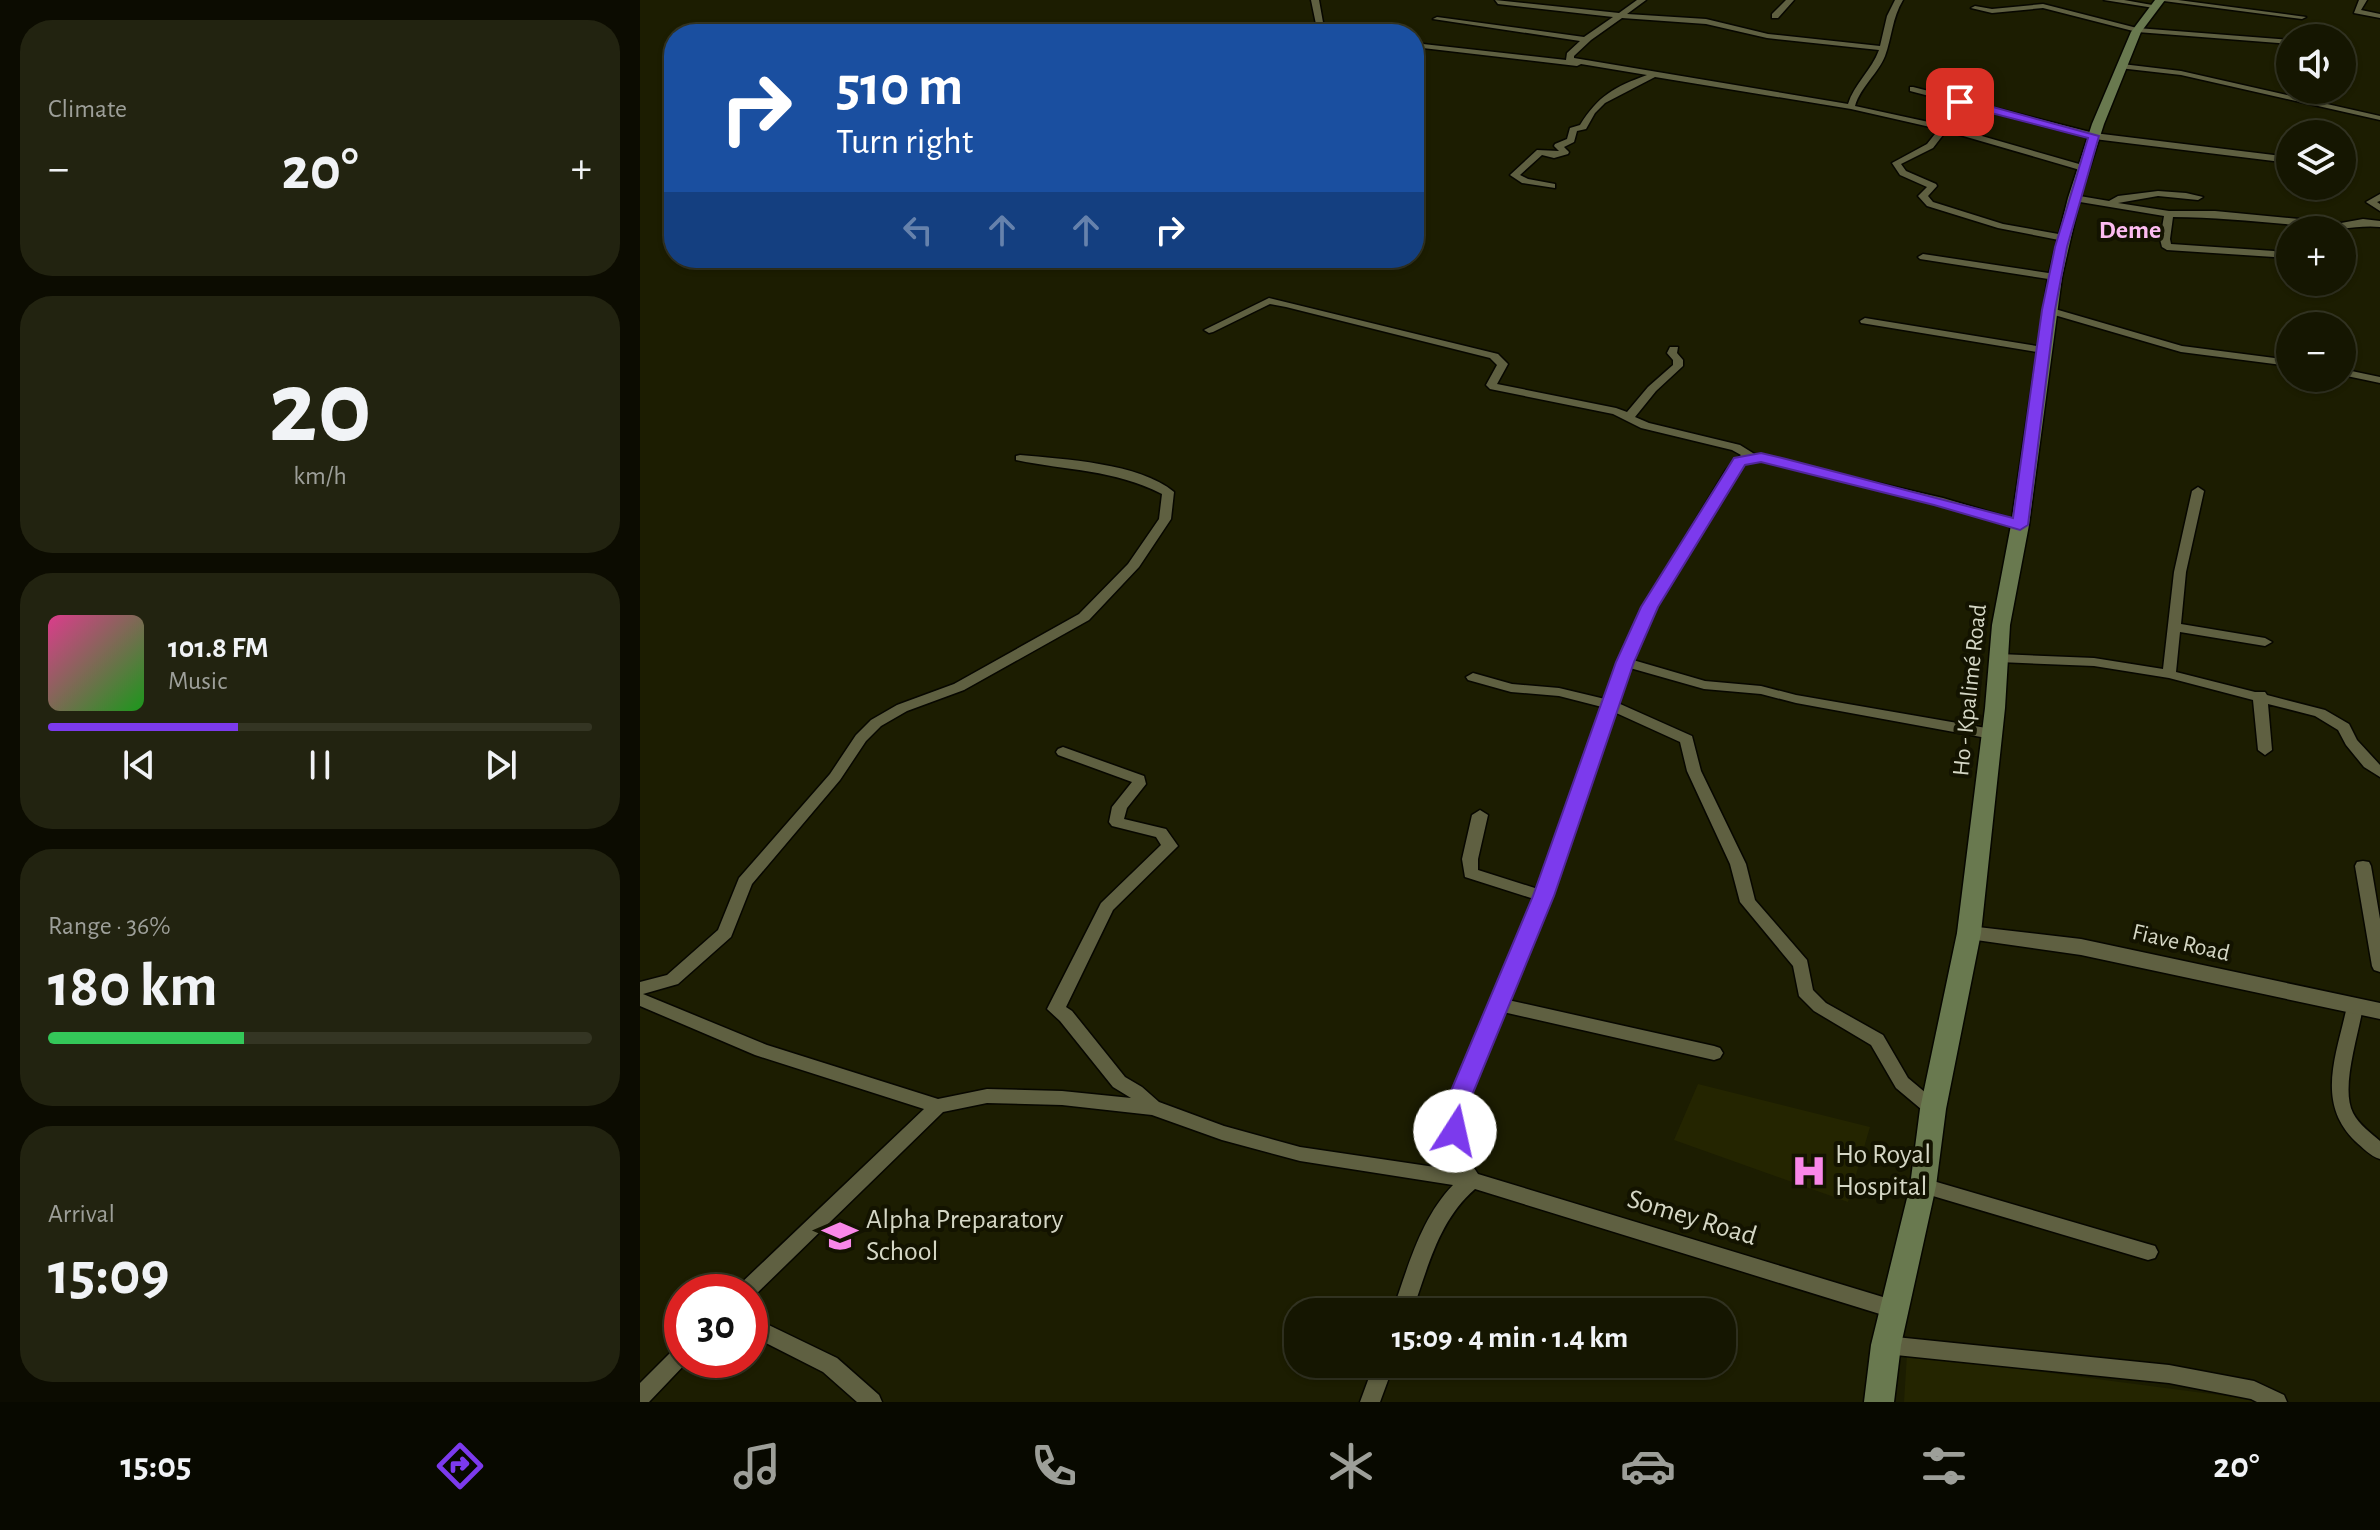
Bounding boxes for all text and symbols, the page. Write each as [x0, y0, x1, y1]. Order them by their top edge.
map controls [2276, 24, 2356, 392]
button: sound [2276, 24, 2356, 104]
icon: right [704, 56, 808, 160]
text: 510 m [836, 59, 963, 115]
pin [1926, 68, 1994, 136]
icon: arrive [1938, 80, 1982, 124]
text: Climate [48, 96, 127, 122]
button: layers [2276, 120, 2356, 200]
text: Turn right [836, 124, 973, 160]
text: 20° [281, 140, 359, 200]
text: − [48, 147, 69, 191]
text: + [571, 147, 592, 191]
icon: left [896, 208, 940, 252]
icon: ahead [980, 208, 1024, 252]
icon: ahead [1064, 208, 1108, 252]
icon: right [1148, 208, 1192, 252]
button: + [2276, 216, 2356, 296]
district label: Deme [2099, 217, 2161, 243]
button: − [2276, 312, 2356, 392]
text: 20 [268, 357, 372, 461]
text: km/h [293, 463, 347, 489]
street label: Ho - Kpalimé Road [1949, 603, 1991, 777]
text: 101.8 FM [168, 633, 269, 663]
text: Music [168, 668, 227, 694]
icon: previous [117, 743, 161, 787]
icon: pause [298, 743, 342, 787]
icon: next [479, 743, 523, 787]
text: Range · 36% [48, 913, 171, 939]
street label: Fiave Road [2130, 920, 2232, 966]
text: 180 km [48, 957, 218, 1017]
position arrow [1413, 1089, 1497, 1173]
place label: Ho Royal Hospital [1835, 1141, 1931, 1201]
hospital icon: Ho Royal Hospital [1790, 1152, 1828, 1190]
street label: Somey Road [1624, 1185, 1760, 1251]
text: Arrival [48, 1201, 115, 1227]
place label: Alpha Preparatory School [866, 1206, 1064, 1266]
school or university icon: Alpha Preparatory School [821, 1217, 859, 1255]
text: 15:09 [48, 1245, 170, 1305]
speed limit sign: 30 [664, 1274, 768, 1378]
text: 15:09 · 4 min · 1.4 km [1392, 1323, 1628, 1353]
icon: directions [432, 1438, 488, 1494]
icon: music [729, 1438, 785, 1494]
icon: phone [1026, 1438, 1082, 1494]
icon: climate [1323, 1438, 1379, 1494]
icon: car [1620, 1438, 1676, 1494]
icon: filters [1916, 1438, 1972, 1494]
text: 15:05 [120, 1448, 191, 1484]
text: 20° [2213, 1448, 2260, 1484]

